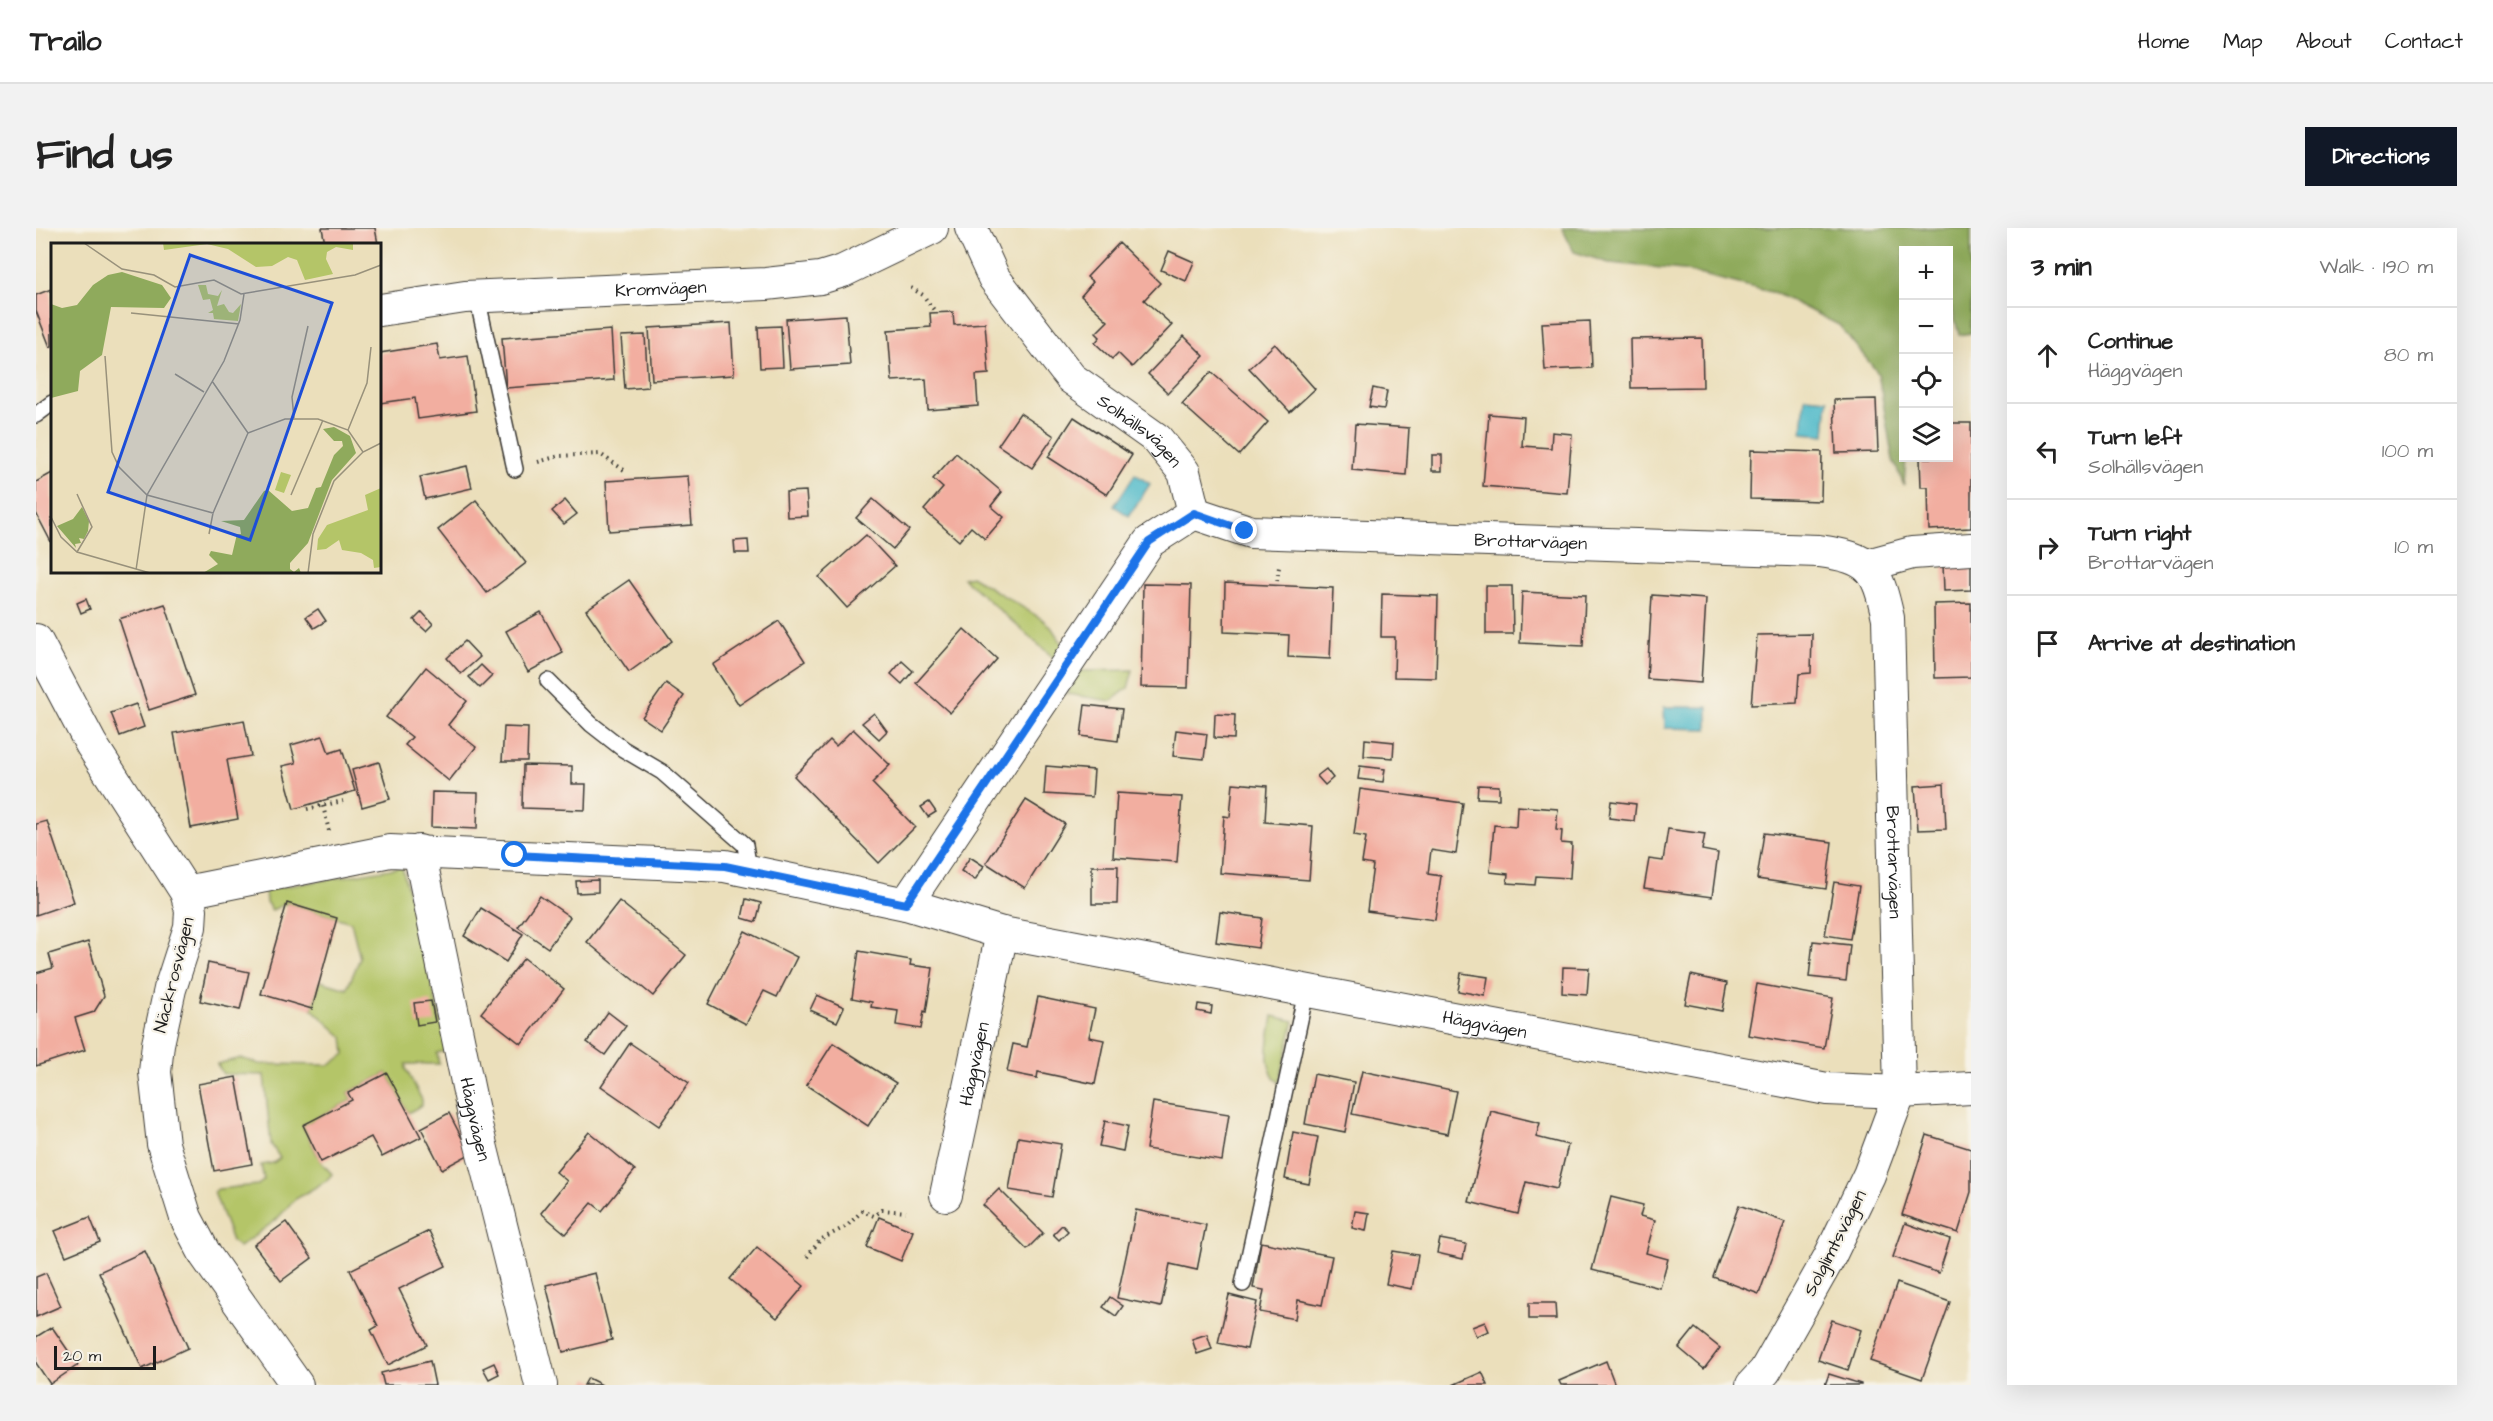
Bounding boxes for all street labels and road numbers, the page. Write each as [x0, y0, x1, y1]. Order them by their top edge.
street label: Kromvägen [615, 274, 707, 303]
street label: Solhällsvägen [1092, 388, 1188, 473]
street label: Brottarvägen [1474, 527, 1588, 556]
street label: Brottarvägen [1880, 805, 1908, 919]
street label: Näckrosvägen [148, 914, 201, 1036]
street label: Häggvägen [1441, 1004, 1529, 1044]
street label: Häggvägen [953, 1020, 995, 1108]
street label: Häggvägen [454, 1075, 497, 1164]
street label: Solglimtsvägen [1797, 1186, 1873, 1301]

